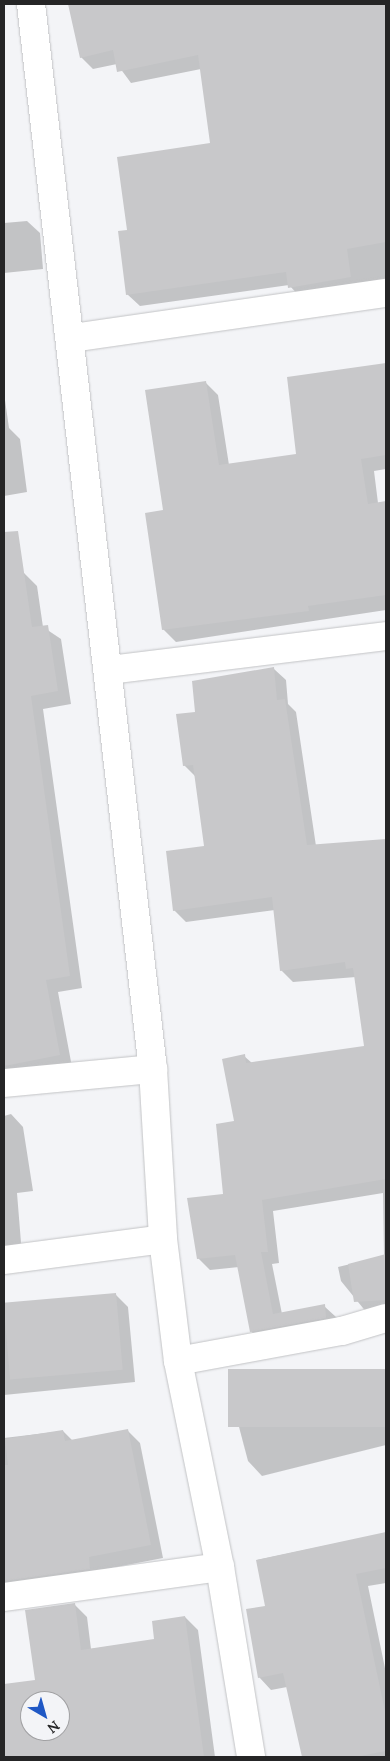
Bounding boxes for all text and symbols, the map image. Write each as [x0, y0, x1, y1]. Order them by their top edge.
north arrow [20, 1691, 70, 1741]
text: N [44, 1717, 63, 1737]

